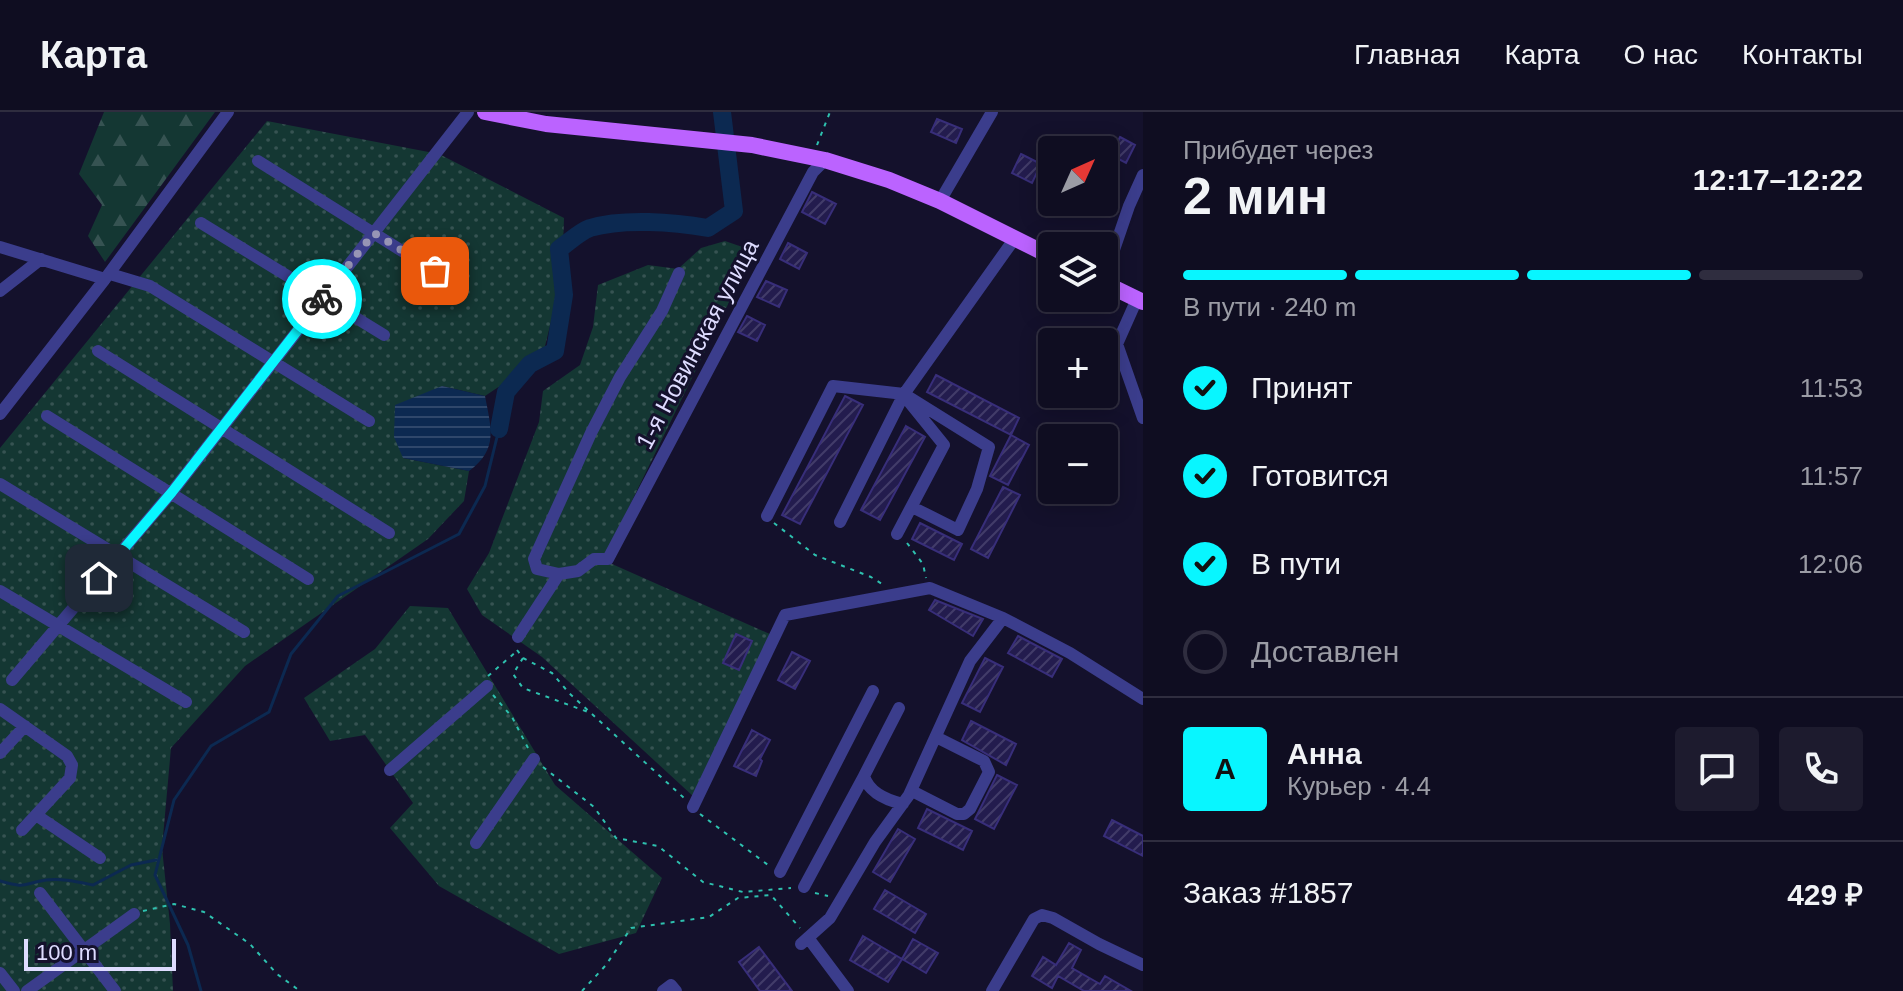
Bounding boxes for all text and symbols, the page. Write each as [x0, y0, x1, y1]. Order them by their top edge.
text: Карта [40, 34, 147, 76]
text: Главная [1354, 39, 1461, 70]
text: Карта [1505, 39, 1579, 70]
text: О нас [1623, 39, 1698, 70]
text: Контакты [1742, 39, 1863, 70]
text: Прибудет через [1183, 135, 1373, 165]
north arrow [1038, 136, 1118, 216]
map controls [1038, 136, 1118, 504]
text: 12:17–12:22 [1693, 163, 1863, 196]
text: 2 мин [1183, 167, 1328, 225]
button: layers [1038, 232, 1118, 312]
street label: 1-я Новинская улица [630, 234, 764, 453]
pin [401, 237, 469, 305]
icon: bag [413, 249, 457, 293]
courier [282, 259, 362, 339]
icon: bike [300, 277, 344, 321]
text: В пути · 240 m [1183, 292, 1356, 322]
button: + [1038, 328, 1118, 408]
icon: check [1183, 366, 1227, 410]
text: Принят [1251, 371, 1353, 404]
text: 11:53 [1800, 373, 1863, 403]
button: − [1038, 424, 1118, 504]
icon: check [1183, 454, 1227, 498]
text: Готовится [1251, 459, 1389, 492]
text: 11:57 [1800, 461, 1863, 491]
icon: check [1183, 542, 1227, 586]
pin [65, 544, 133, 612]
text: В пути [1251, 547, 1341, 580]
text: 12:06 [1798, 549, 1863, 579]
icon: home [77, 556, 121, 600]
text: Доставлен [1251, 635, 1399, 668]
button: chat [1675, 727, 1759, 811]
button: phone [1779, 727, 1863, 811]
text: Анна [1287, 737, 1362, 770]
text: А [1214, 752, 1236, 785]
text: Курьер · 4.4 [1287, 771, 1431, 801]
text: Заказ #1857 [1183, 876, 1353, 909]
text: 429 ₽ [1787, 878, 1863, 911]
scale bar [24, 935, 176, 971]
text: 100 m [36, 940, 97, 965]

